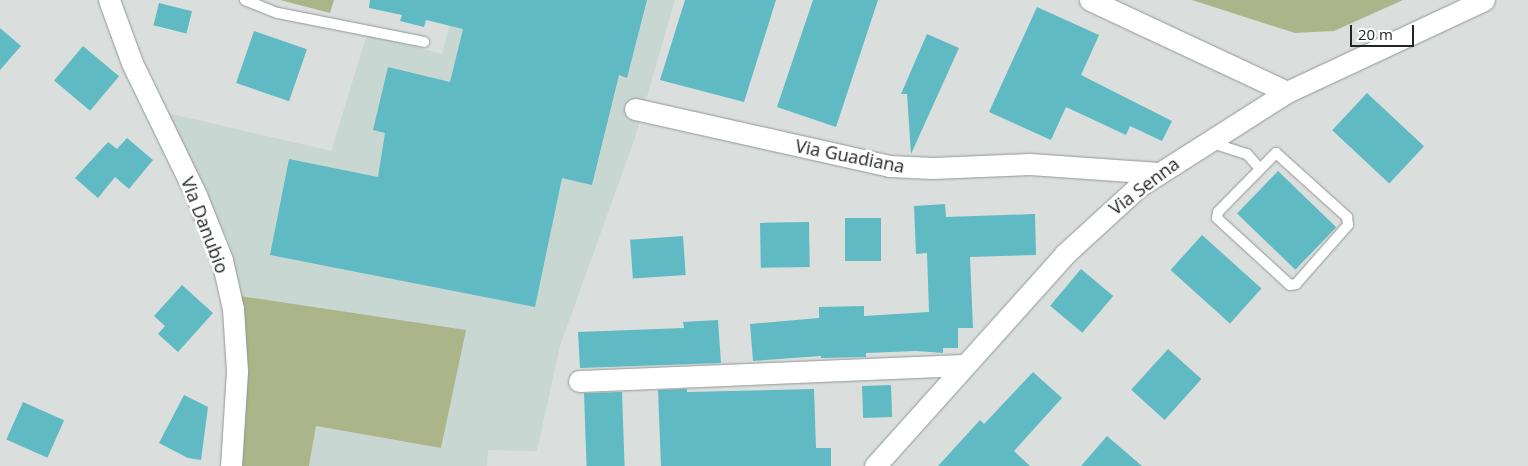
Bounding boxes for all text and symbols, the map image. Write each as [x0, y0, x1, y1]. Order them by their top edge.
scale bar [1353, 15, 1417, 47]
text: 20 m [1358, 24, 1393, 44]
street label: Via Guadiana [794, 135, 906, 177]
street label: Via Senna [1105, 153, 1183, 219]
street label: Via Danubio [177, 174, 233, 276]

